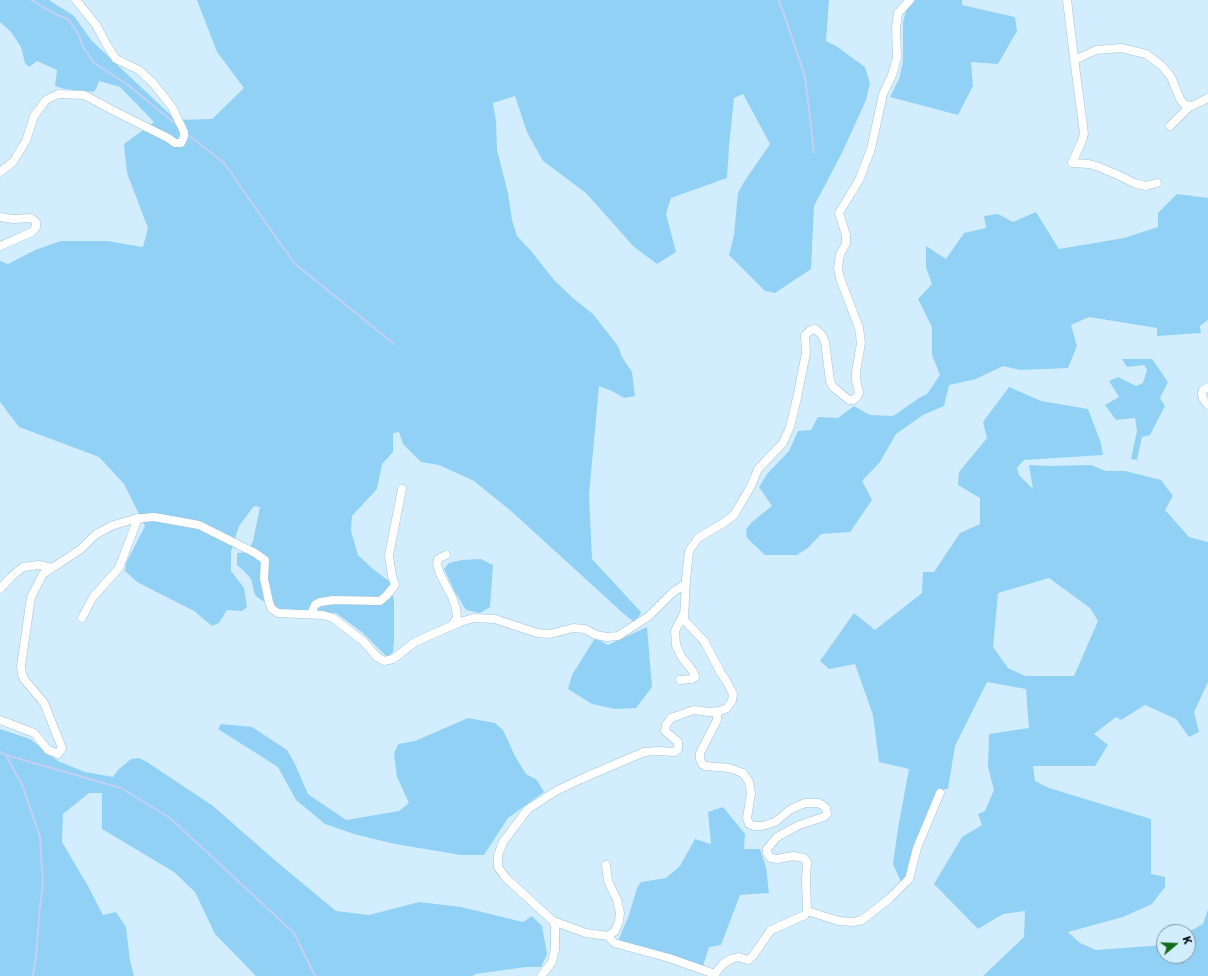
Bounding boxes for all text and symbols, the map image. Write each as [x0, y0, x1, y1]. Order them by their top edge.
north arrow [1156, 924, 1196, 964]
text: K [1179, 935, 1194, 946]

